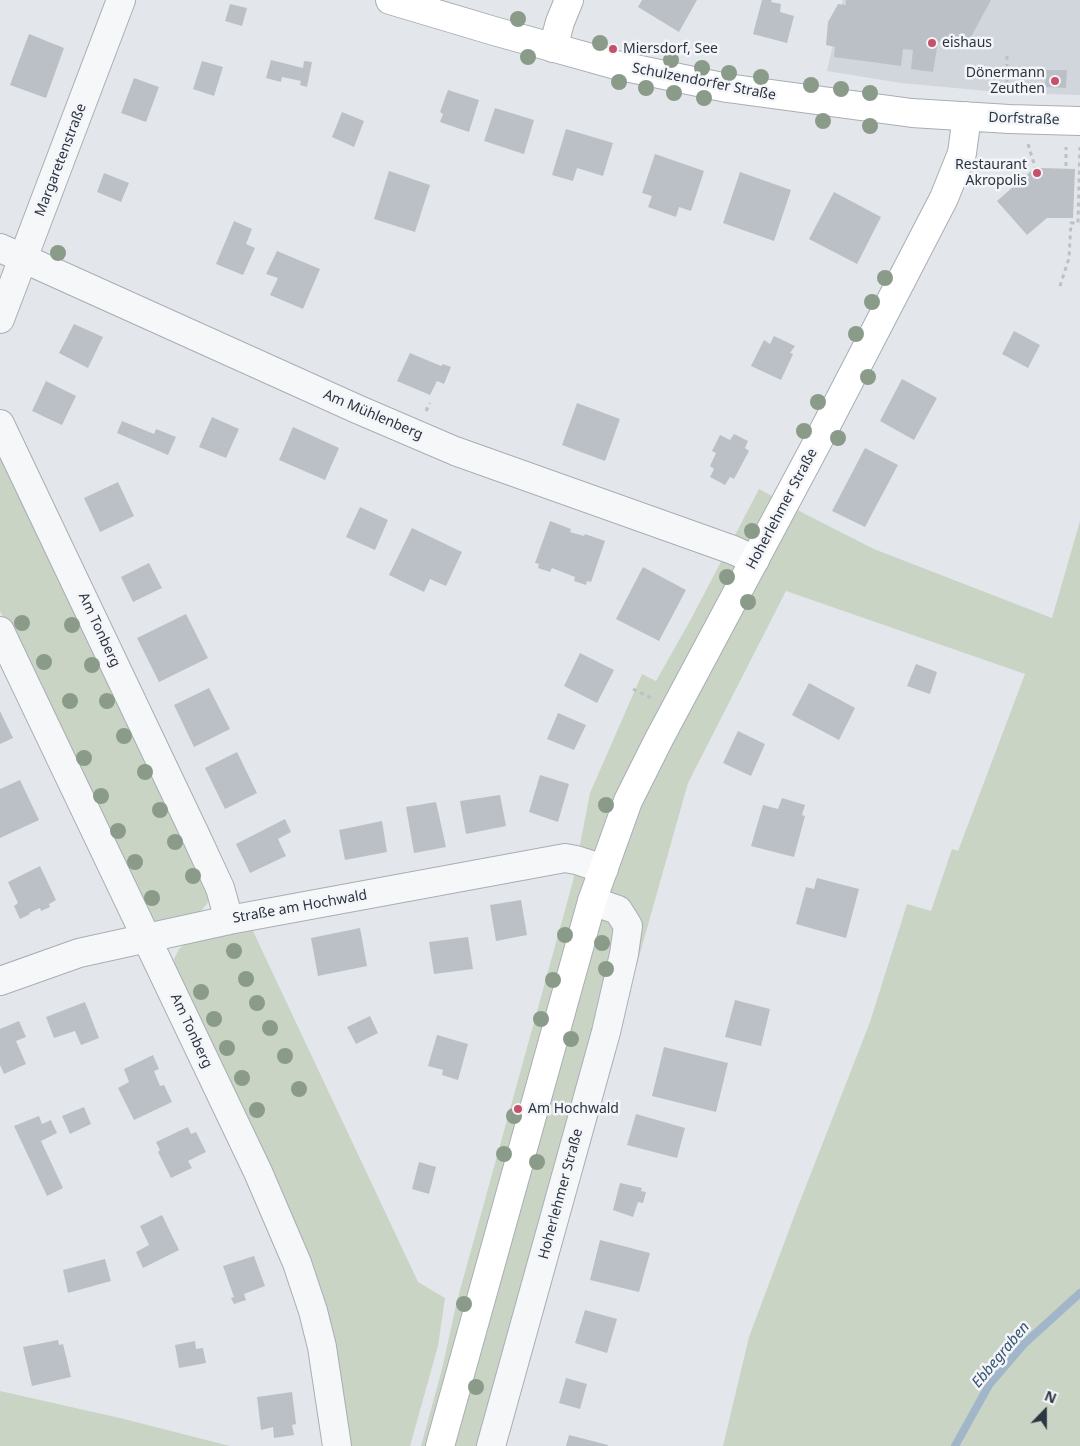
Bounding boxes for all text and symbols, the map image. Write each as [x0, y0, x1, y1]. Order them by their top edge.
place label: eishaus [942, 35, 992, 51]
marker: eishaus [926, 37, 938, 49]
place label: Miersdorf, See [623, 41, 718, 57]
marker: Miersdorf, See [607, 43, 619, 55]
street label: Schulzendorfer Straße [631, 60, 777, 104]
place label: Dönermann Zeuthen [966, 65, 1045, 98]
marker: Dönermann Zeuthen [1049, 75, 1061, 87]
street label: Margaretenstraße [32, 101, 90, 219]
street label: Dorfstraße [988, 109, 1060, 129]
place label: Restaurant Akropolis [955, 157, 1027, 190]
marker: Restaurant Akropolis [1031, 167, 1043, 179]
street label: Am Mühlenberg [321, 386, 425, 444]
street label: Hoherlehmer Straße [743, 446, 821, 572]
street label: Am Tonberg [74, 590, 124, 670]
street label: Straße am Hochwald [231, 887, 369, 927]
street label: Am Tonberg [166, 991, 216, 1071]
place label: Am Hochwald [528, 1101, 619, 1117]
marker: Am Hochwald [512, 1103, 524, 1115]
street label: Hoherlehmer Straße [535, 1127, 587, 1261]
water label: Ebbegraben [968, 1318, 1034, 1392]
north arrow [1020, 1386, 1070, 1436]
text: N [1042, 1386, 1060, 1408]

